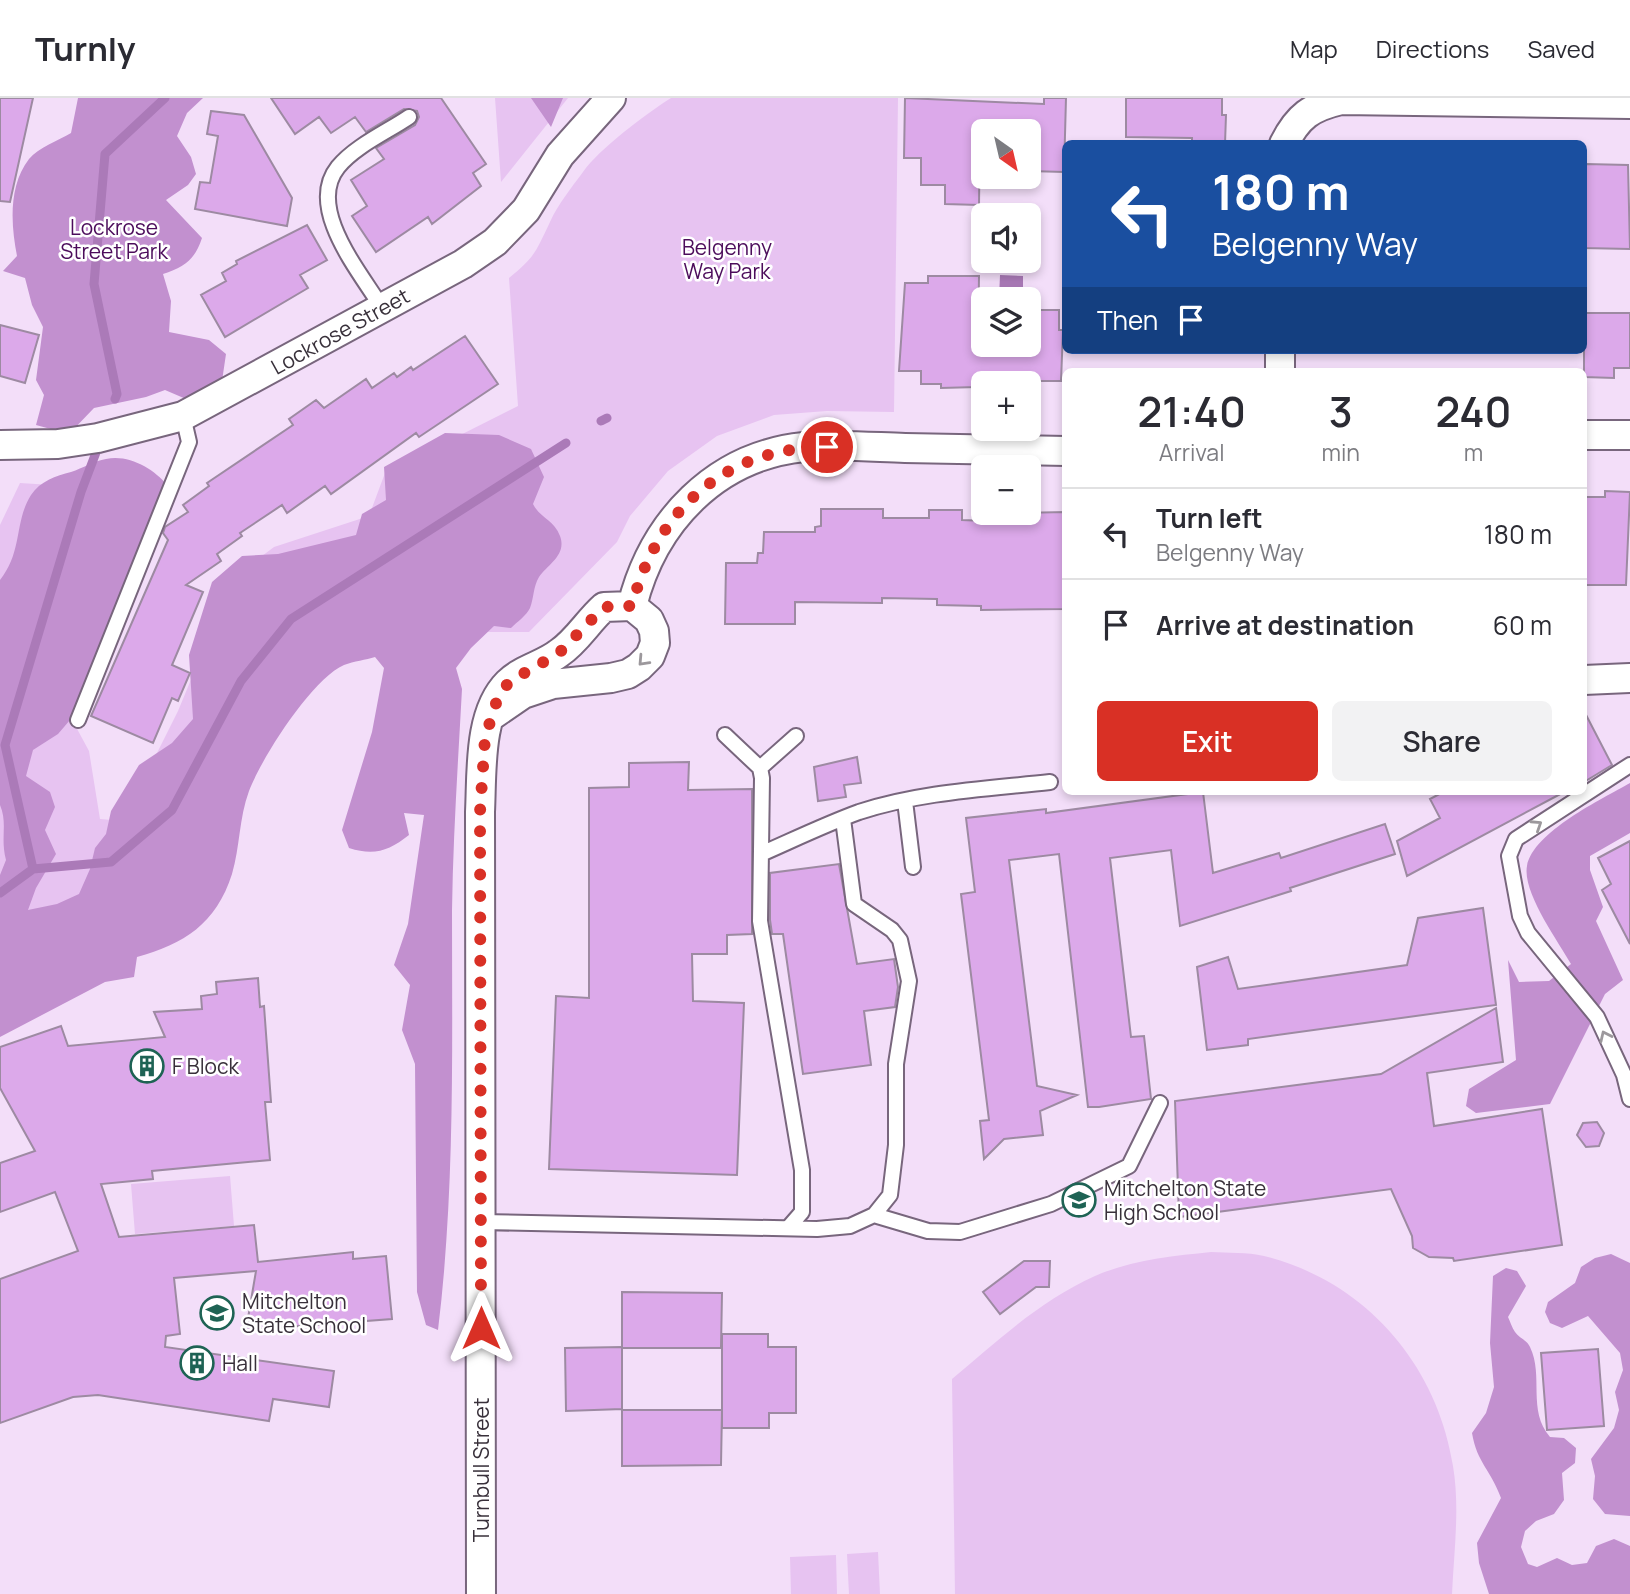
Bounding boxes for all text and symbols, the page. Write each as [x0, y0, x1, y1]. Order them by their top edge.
text: Turnly [35, 26, 136, 71]
text: Map [1290, 32, 1338, 65]
text: Directions [1376, 32, 1489, 65]
text: Saved [1527, 32, 1595, 65]
north arrow [971, 119, 1041, 189]
map controls [971, 119, 1041, 525]
text: 180 m [1212, 158, 1350, 225]
icon: left [1097, 168, 1188, 259]
button: sound [971, 203, 1041, 273]
park label: Lockrose Street Park [60, 213, 168, 265]
text: Belgenny Way [1212, 222, 1418, 266]
park label: Belgenny Way Park [682, 233, 772, 285]
street label: Lockrose Street [266, 281, 414, 381]
button: layers [971, 287, 1041, 357]
icon: arrive [1172, 301, 1210, 339]
text: Then [1097, 302, 1158, 338]
button: + [971, 371, 1041, 441]
text: 21:40 [1137, 382, 1246, 440]
text: 3 [1329, 382, 1353, 440]
text: 240 [1435, 382, 1511, 440]
pin [797, 417, 857, 477]
icon: arrive [808, 428, 846, 466]
text: Arrival [1159, 436, 1225, 468]
text: min [1321, 436, 1360, 468]
text: m [1464, 436, 1483, 468]
button: − [971, 455, 1041, 525]
text: Turn left [1156, 500, 1263, 536]
icon: left [1097, 515, 1135, 553]
text: 180 m [1484, 516, 1552, 552]
text: Belgenny Way [1156, 536, 1304, 568]
icon: arrive [1097, 606, 1135, 644]
text: Arrive at destination [1156, 607, 1414, 643]
text: 60 m [1493, 607, 1552, 643]
one-way arrow [639, 653, 651, 666]
button: Exit [1097, 701, 1318, 781]
button: Share [1332, 701, 1552, 781]
one-way arrow [1529, 821, 1542, 834]
one-way arrow [1600, 1030, 1614, 1043]
building icon: F Block [128, 1047, 166, 1085]
place label: F Block [172, 1052, 240, 1080]
place label: Mitchelton State High School [1104, 1174, 1266, 1226]
school or university icon: Mitchelton State High School [1060, 1181, 1098, 1219]
place label: Mitchelton State School [242, 1287, 366, 1339]
position arrow [444, 1291, 518, 1365]
school or university icon: Mitchelton State School [198, 1294, 236, 1332]
building icon: Hall [178, 1344, 216, 1382]
place label: Hall [222, 1349, 258, 1377]
street label: Turnbull Street [467, 1398, 495, 1542]

